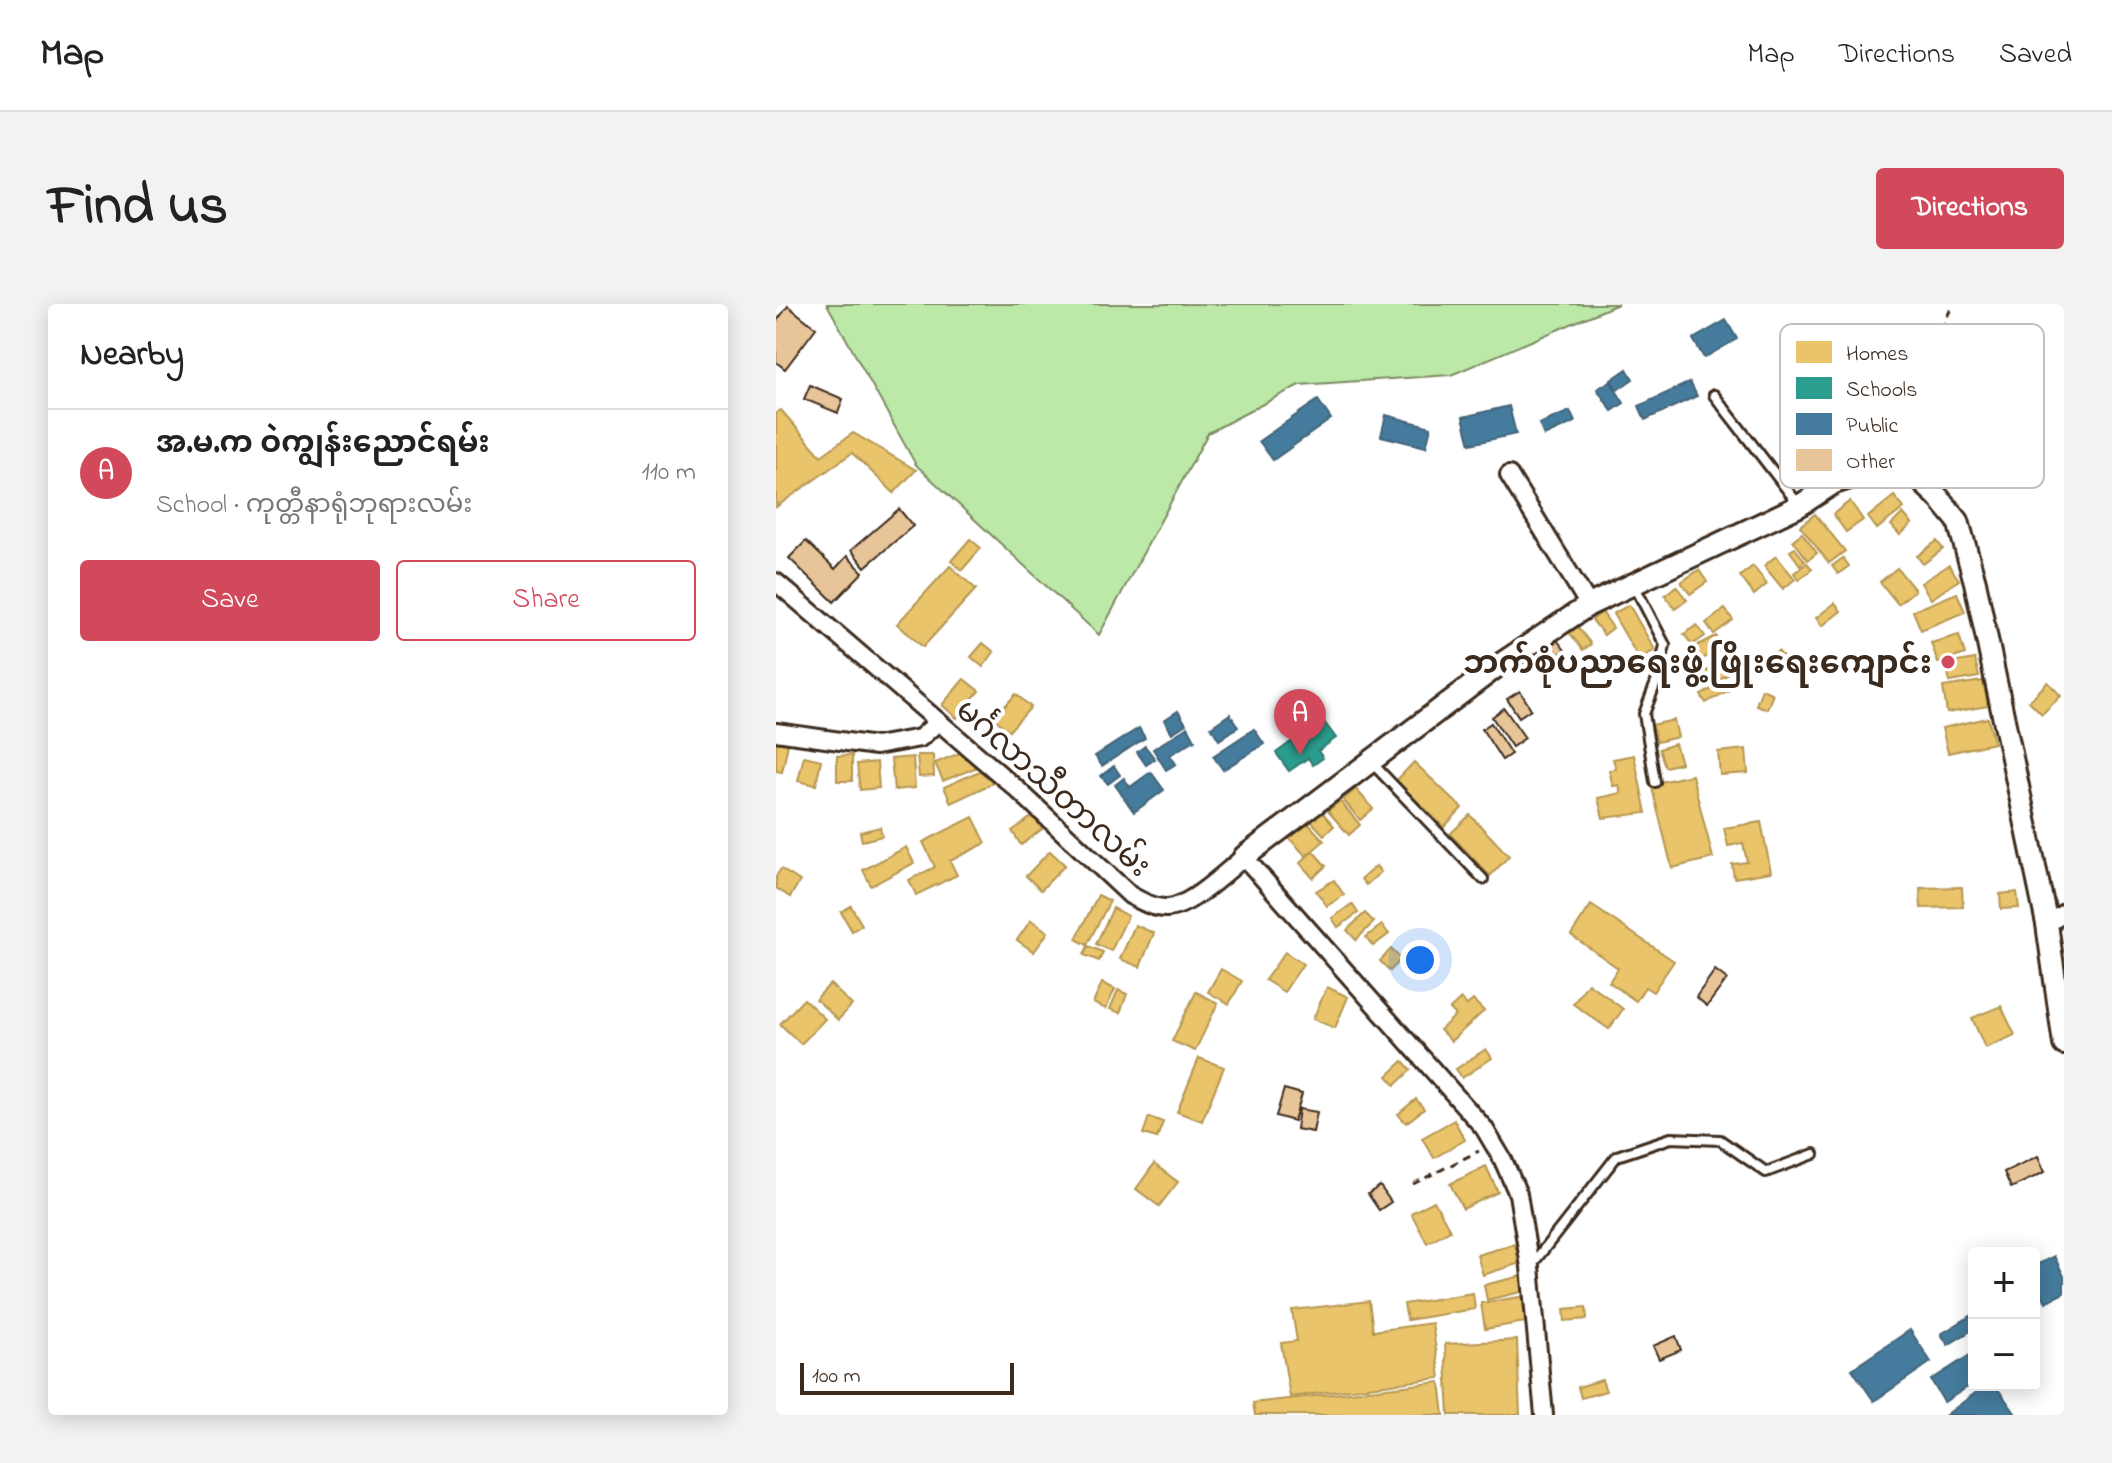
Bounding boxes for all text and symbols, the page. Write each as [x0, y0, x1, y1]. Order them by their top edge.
text: Map [40, 27, 104, 83]
text: Map [1747, 35, 1795, 76]
text: Directions [1839, 35, 1955, 76]
text: Saved [1999, 35, 2072, 76]
text: Find us [48, 168, 228, 249]
button: Directions [1876, 168, 2064, 249]
legend [1780, 324, 2044, 488]
text: Nearby [80, 331, 184, 381]
text: Homes [1846, 339, 1908, 371]
text: Schools [1846, 375, 1917, 407]
text: Public [1846, 411, 1899, 443]
text: အ.မ.က ဝဲကျွန်းညောင်ရမ်း [156, 423, 490, 467]
text: Other [1846, 447, 1895, 479]
text: A [98, 454, 114, 492]
text: 110 m [642, 454, 696, 492]
text: School · ကုတ္တီနာရုံဘုရားလမ်း [156, 487, 472, 525]
button: Save [80, 560, 380, 641]
button: Share [396, 560, 696, 641]
place label: ဘက်စုံပညာရေးဖွံ့ဖြိုးရေးကျောင်း [1463, 640, 1932, 689]
marker: ဘက်စုံပညာရေးဖွံ့ဖြိုးရေးကျောင်း [1939, 653, 1957, 671]
street label: မင်္ဂလာသီတာလမ်း [943, 687, 1162, 890]
pin: A [1274, 689, 1326, 755]
your location [1400, 940, 1440, 980]
map controls [1968, 1247, 2040, 1391]
button: + [1968, 1247, 2040, 1319]
button: − [1968, 1319, 2040, 1391]
scale bar [800, 1359, 1014, 1395]
text: 100 m [812, 1361, 861, 1393]

